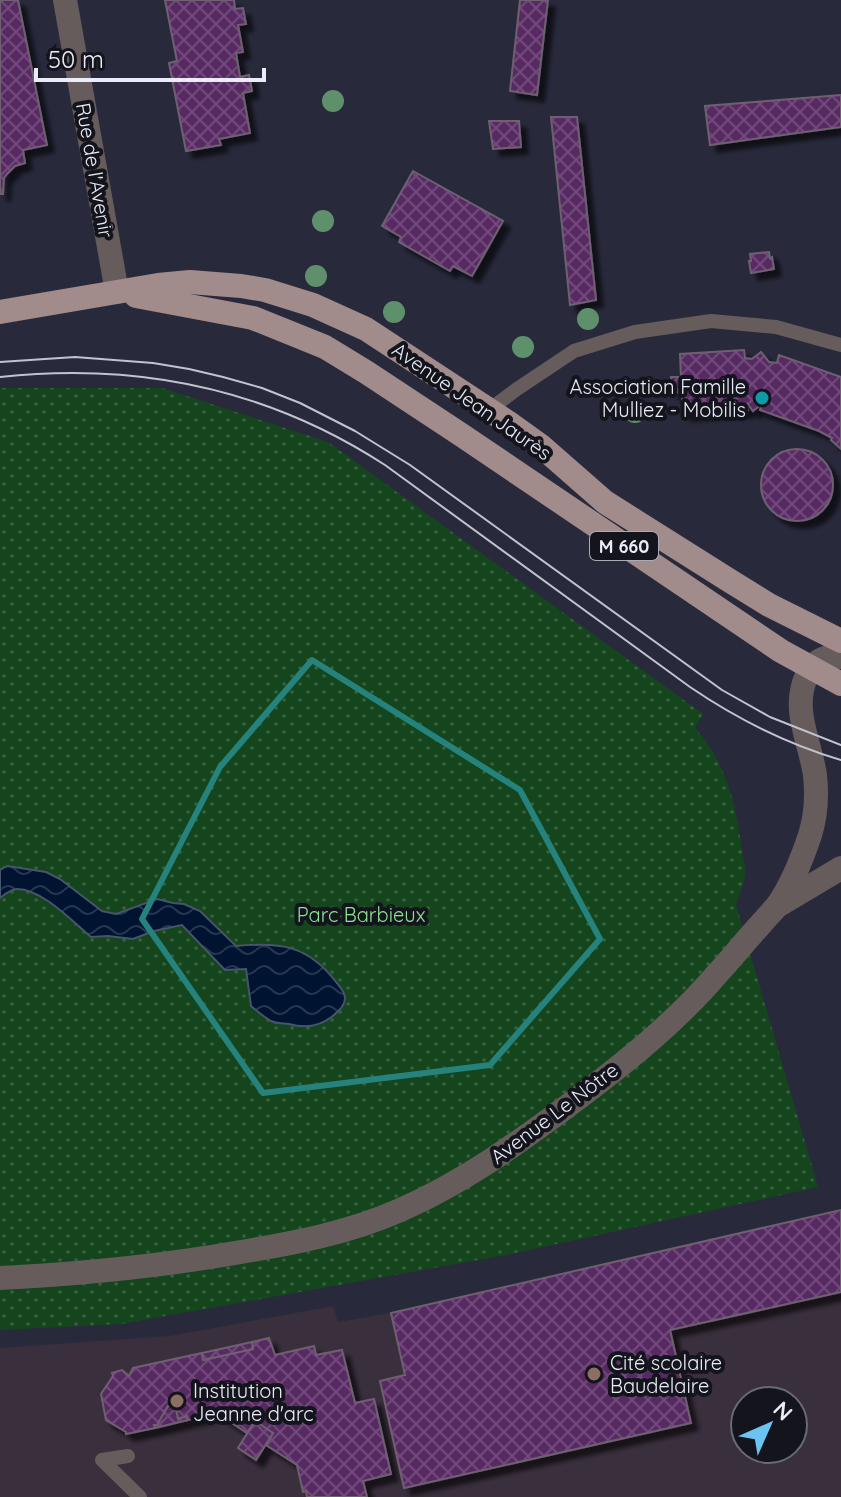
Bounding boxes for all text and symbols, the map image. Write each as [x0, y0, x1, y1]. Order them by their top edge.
scale bar [36, 32, 264, 82]
text: 50 m [48, 44, 104, 74]
street label: Rue de l'Avenir [71, 101, 119, 240]
street label: Avenue Jean Jaurès [388, 337, 556, 465]
place label: Association Famille Mulliez - Mobilis [569, 374, 746, 422]
marker: Association Famille Mulliez - Mobilis [753, 389, 771, 407]
road number: M 660 [590, 532, 658, 560]
park label: Parc Barbieux [297, 902, 425, 927]
street label: Avenue Le Nôtre [485, 1057, 623, 1169]
place label: Cité scolaire Baudelaire [610, 1350, 722, 1398]
marker: Cité scolaire Baudelaire [585, 1365, 603, 1383]
place label: Institution Jeanne d'arc [193, 1378, 314, 1426]
north arrow [729, 1385, 809, 1465]
marker: Institution Jeanne d'arc [168, 1392, 186, 1410]
text: N [768, 1395, 799, 1426]

